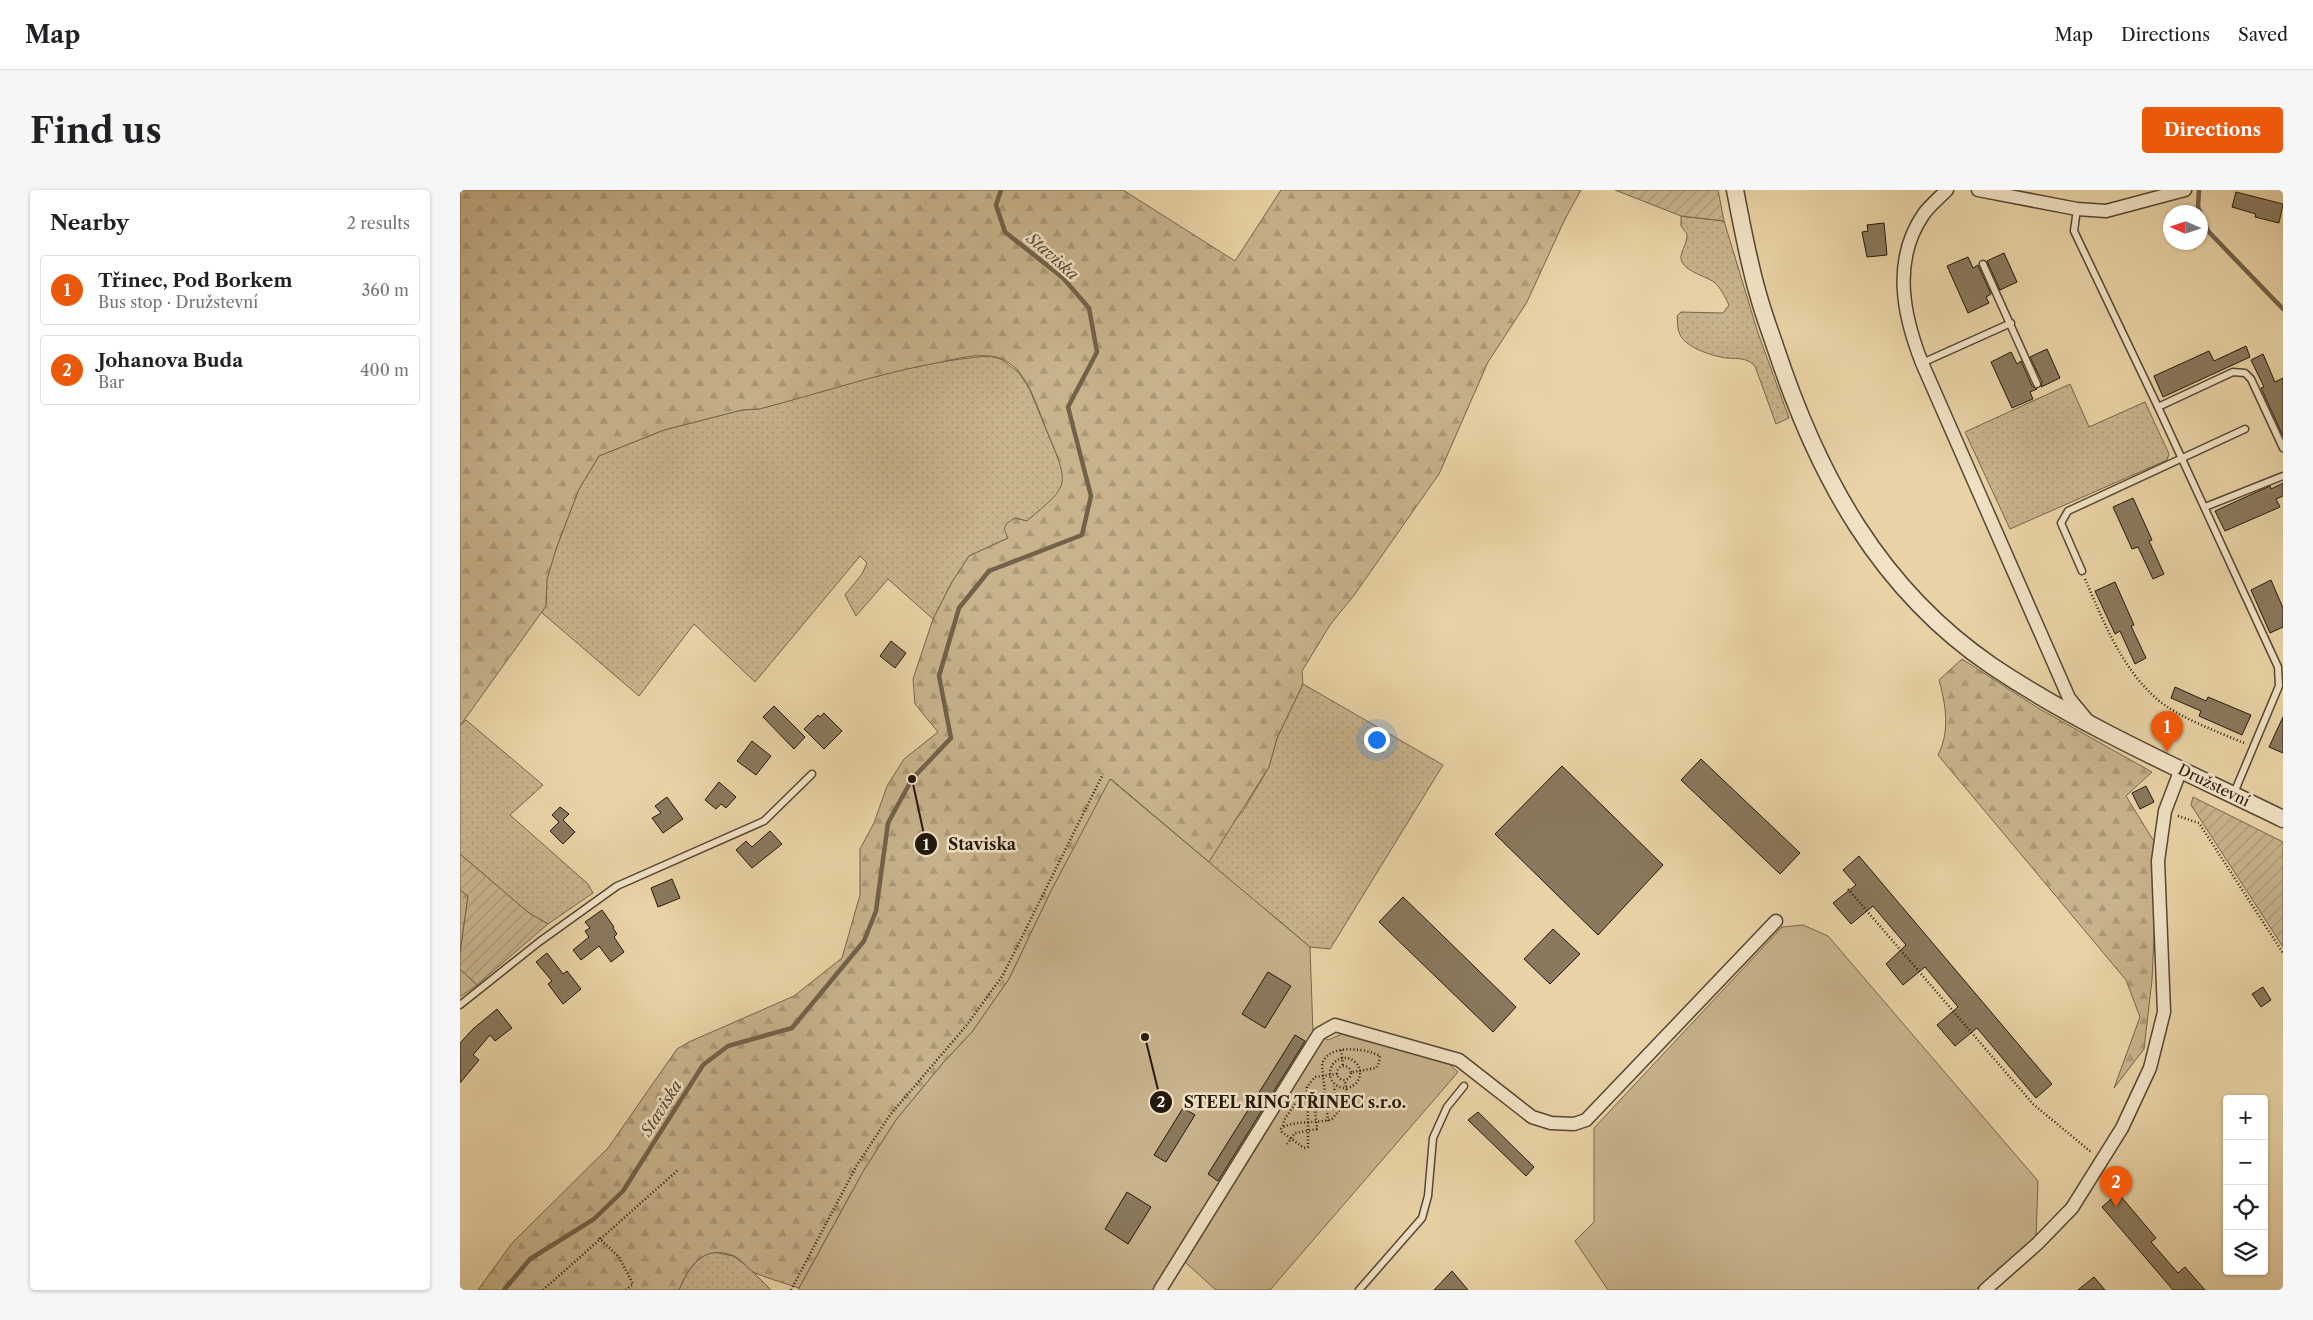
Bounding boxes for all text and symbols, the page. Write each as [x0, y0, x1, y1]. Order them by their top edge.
text: Map [25, 20, 80, 49]
text: Map [2054, 24, 2093, 46]
text: Directions [2121, 24, 2210, 46]
text: Saved [2238, 24, 2288, 46]
button: Directions [2142, 107, 2283, 153]
text: Find us [30, 109, 162, 152]
north arrow [2163, 205, 2208, 250]
text: Nearby [50, 210, 129, 235]
text: 2 results [347, 213, 410, 233]
water label: Staviska [1022, 227, 1083, 284]
text: Třinec, Pod Borkem [98, 269, 292, 292]
text: 1 [63, 280, 71, 300]
text: 360 m [362, 280, 409, 300]
text: Bus stop · Družstevní [98, 292, 258, 312]
text: Johanova Buda [98, 349, 243, 372]
text: 2 [62, 360, 72, 380]
text: 400 m [360, 360, 409, 380]
text: Bar [98, 372, 124, 392]
pin: 1 [2151, 711, 2183, 752]
your location [1364, 727, 1390, 753]
street label: Družstevní [2175, 759, 2253, 811]
callout: Staviska [913, 829, 1026, 860]
text: Staviska [948, 834, 1017, 854]
text: 1 [923, 835, 930, 854]
water label: Staviska [636, 1076, 686, 1141]
callout: STEEL RING TŘINEC s.r.o. [1149, 1086, 1417, 1117]
text: STEEL RING TŘINEC s.r.o. [1184, 1091, 1406, 1112]
text: 2 [1157, 1092, 1166, 1111]
map controls [2223, 1095, 2268, 1275]
button: + [2223, 1095, 2268, 1140]
button: − [2223, 1140, 2268, 1185]
pin: 2 [2100, 1166, 2132, 1207]
button: locate [2223, 1185, 2268, 1230]
button: layers [2223, 1230, 2268, 1275]

